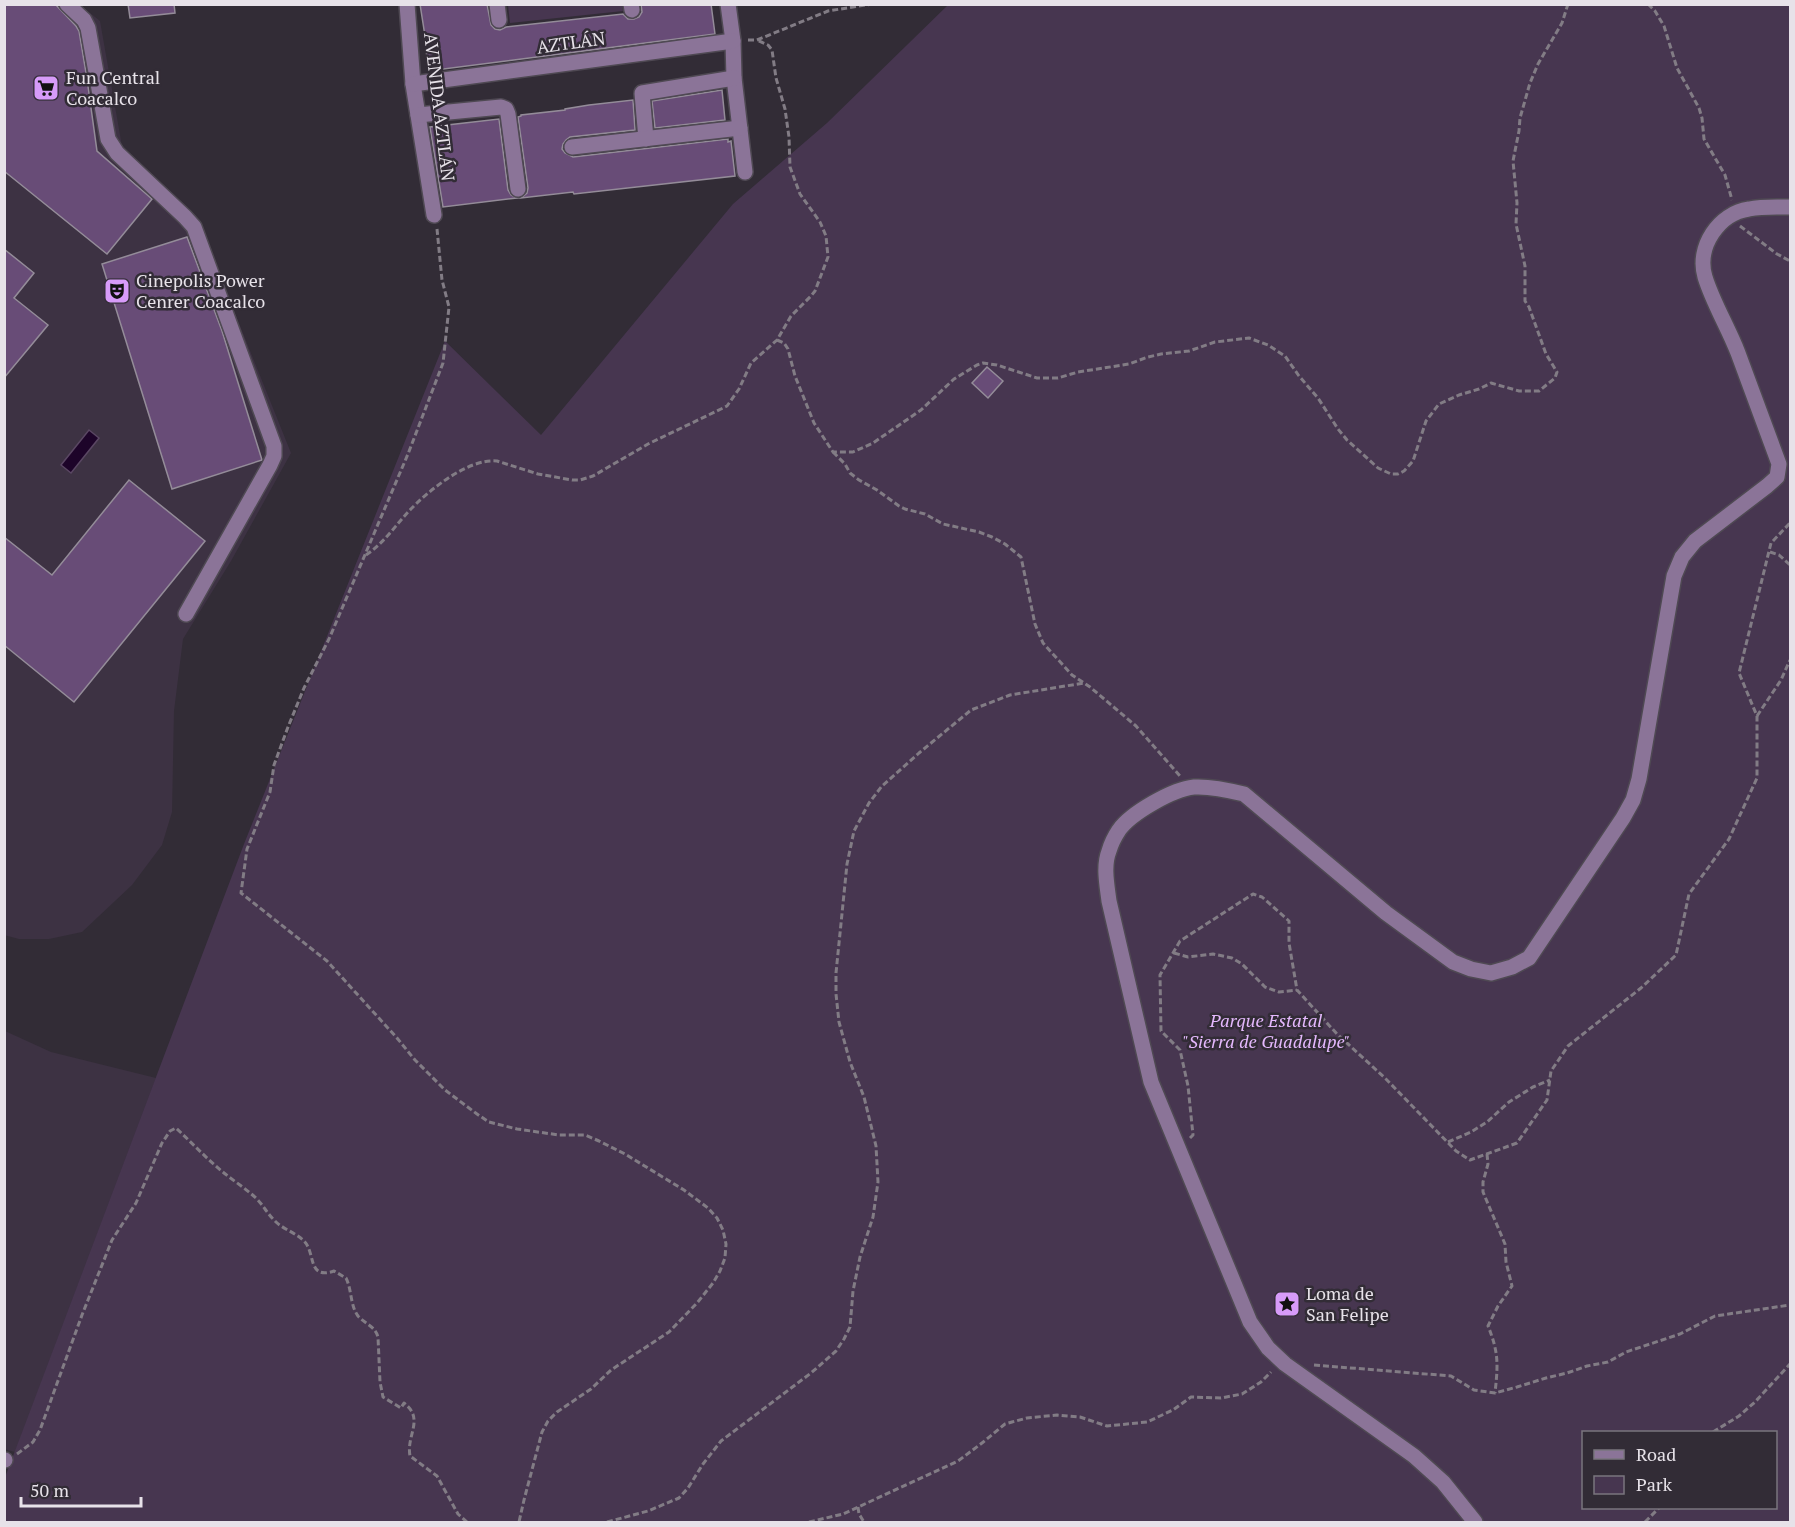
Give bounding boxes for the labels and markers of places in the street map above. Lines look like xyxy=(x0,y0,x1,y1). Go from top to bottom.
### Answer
place label: Fun Central Coacalco xyxy=(66,65,160,110)
supermarket icon: Fun Central Coacalco xyxy=(31,73,61,103)
place label: Cinepolis Power Cenrer Coacalco xyxy=(136,268,265,313)
theatre icon: Cinepolis Power Cenrer Coacalco xyxy=(102,276,132,306)
place label: Loma de San Felipe xyxy=(1306,1281,1389,1326)
place icon: Loma de San Felipe xyxy=(1272,1289,1302,1319)

